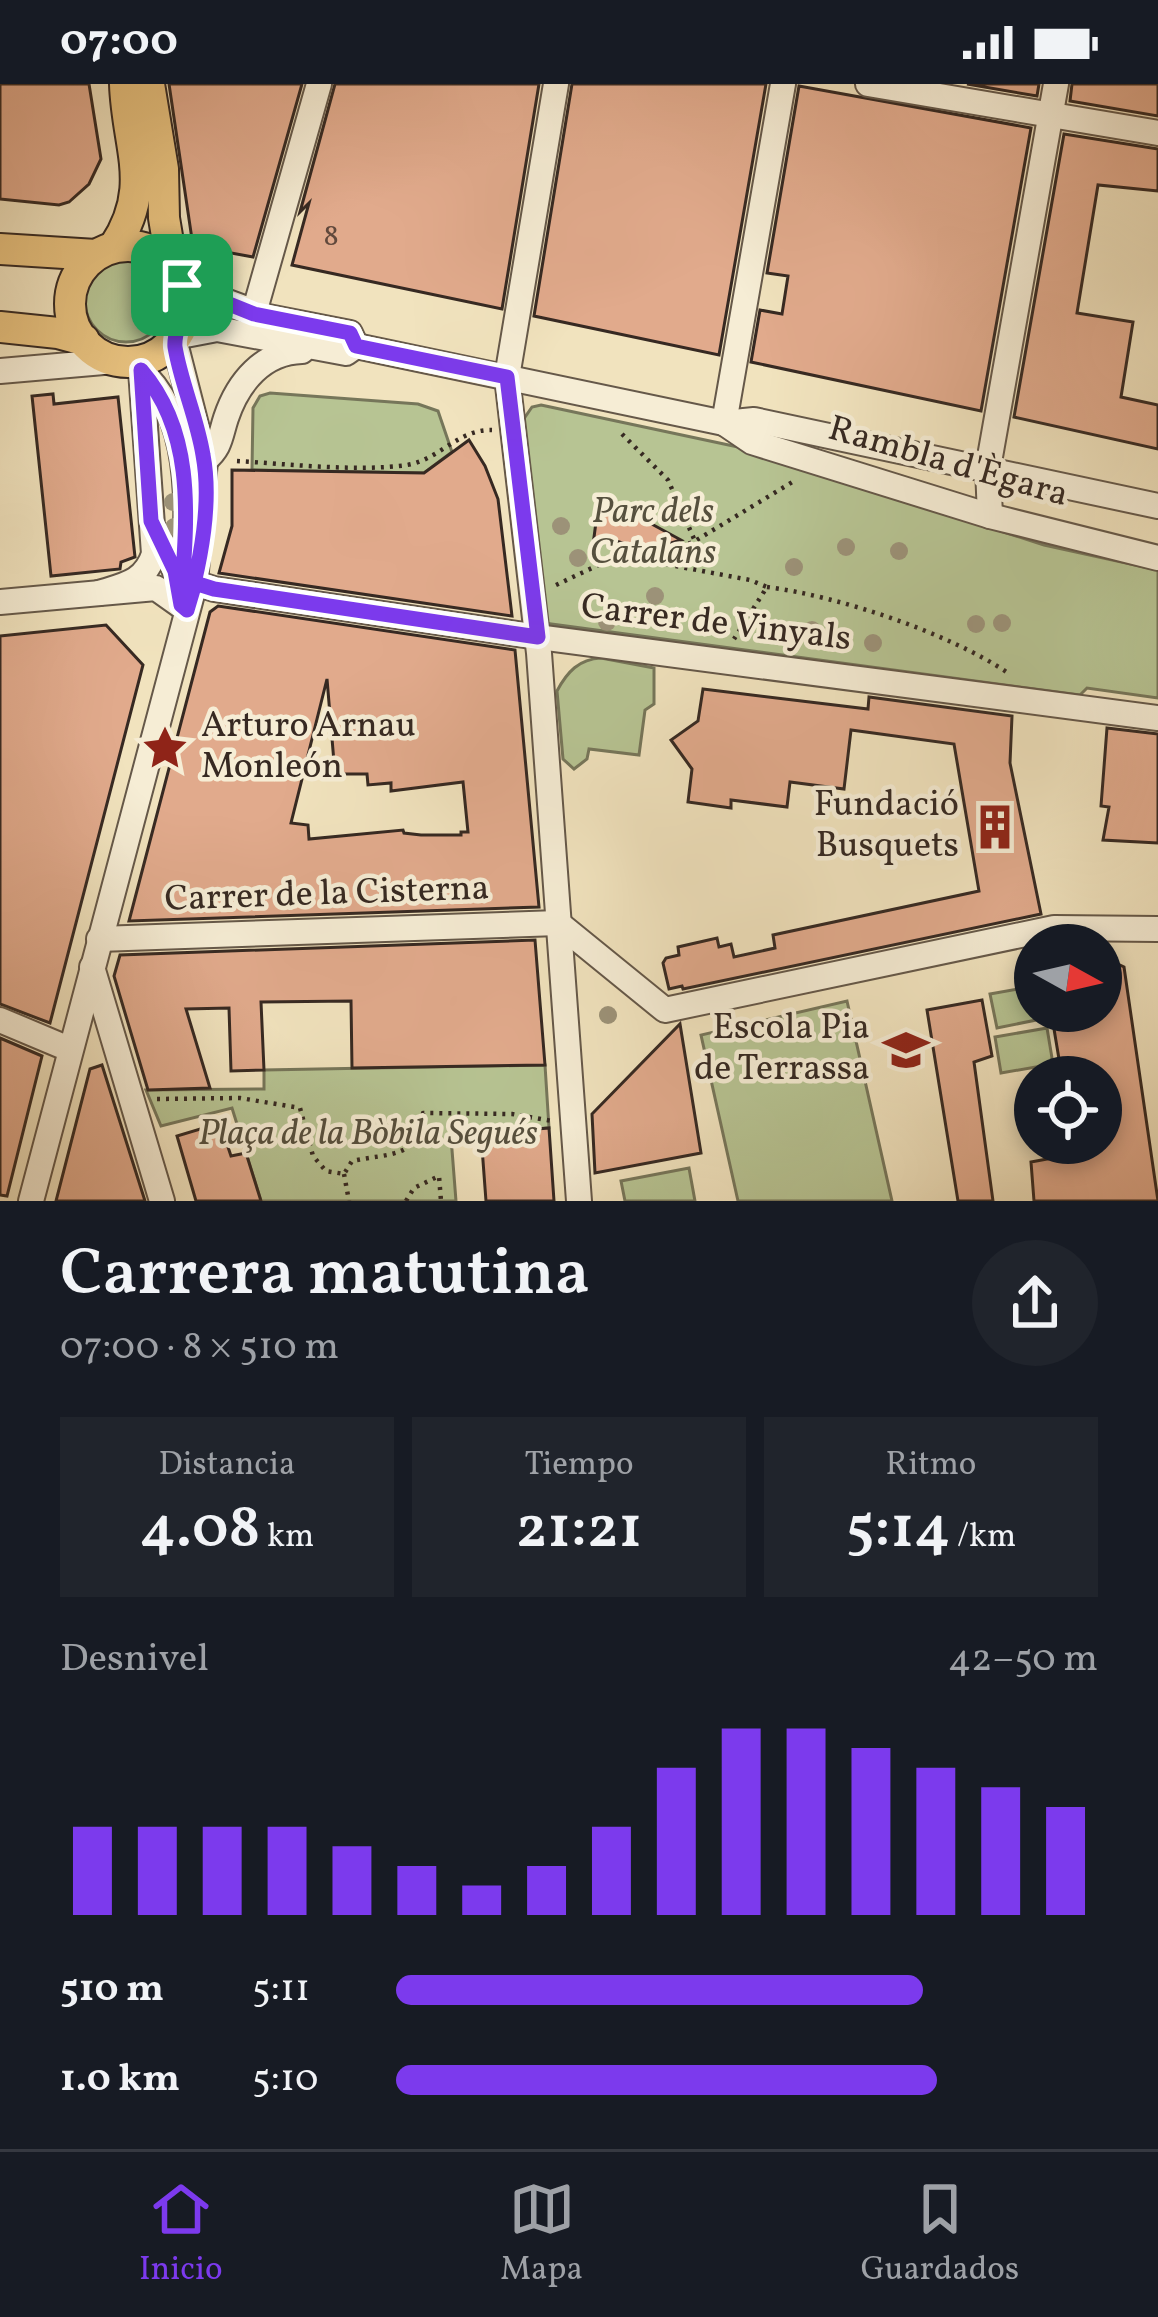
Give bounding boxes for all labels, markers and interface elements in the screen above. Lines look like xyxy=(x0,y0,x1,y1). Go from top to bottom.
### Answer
text: 07:00 xyxy=(60,11,178,74)
house number: 8 xyxy=(323,216,339,258)
pin xyxy=(131,234,233,336)
icon: arrive xyxy=(149,252,215,318)
street label: Rambla d'Ègara xyxy=(822,405,1074,521)
park label: Parc dels Catalans xyxy=(590,488,716,579)
street label: Carrer de Vinyals xyxy=(578,583,854,665)
place label: Arturo Arnau Monleón xyxy=(201,702,416,793)
place icon: Arturo Arnau Monleón xyxy=(140,723,190,773)
place label: Fundació Busquets xyxy=(814,781,959,872)
building icon: Fundació Busquets xyxy=(970,802,1020,852)
street label: Carrer de la Cisterna xyxy=(164,864,490,926)
north arrow xyxy=(1014,924,1122,1032)
map controls xyxy=(1014,924,1122,1164)
place label: Escola Pia de Terrassa xyxy=(694,1004,870,1095)
school or university icon: Escola Pia de Terrassa xyxy=(881,1025,931,1075)
button: locate xyxy=(1014,1056,1122,1164)
park label: Plaça de la Bòbila Segués xyxy=(198,1110,538,1160)
text: Carrera matutina xyxy=(60,1230,590,1322)
button: share xyxy=(972,1240,1098,1366)
text: 07:00 · 8 × 510 m xyxy=(60,1321,339,1375)
text: Distancia xyxy=(159,1443,295,1489)
text: Tiempo xyxy=(525,1443,633,1489)
text: Ritmo xyxy=(886,1443,976,1489)
text: 4.08 xyxy=(140,1489,260,1572)
text: 21:21 xyxy=(516,1489,642,1572)
text: 5:14 xyxy=(846,1489,950,1572)
text: km xyxy=(260,1515,314,1561)
text: /km xyxy=(950,1515,1016,1561)
text: Desnivel xyxy=(60,1633,209,1687)
text: 42–50 m xyxy=(948,1633,1098,1687)
text: 510 m xyxy=(60,1963,164,2017)
text: 5:11 xyxy=(252,1963,310,2017)
text: 1.0 km xyxy=(60,2053,180,2107)
text: 5:10 xyxy=(252,2053,319,2107)
tab: Inicio xyxy=(139,2176,222,2294)
tab: Mapa xyxy=(500,2176,583,2294)
tab: Guardados xyxy=(861,2176,1019,2294)

